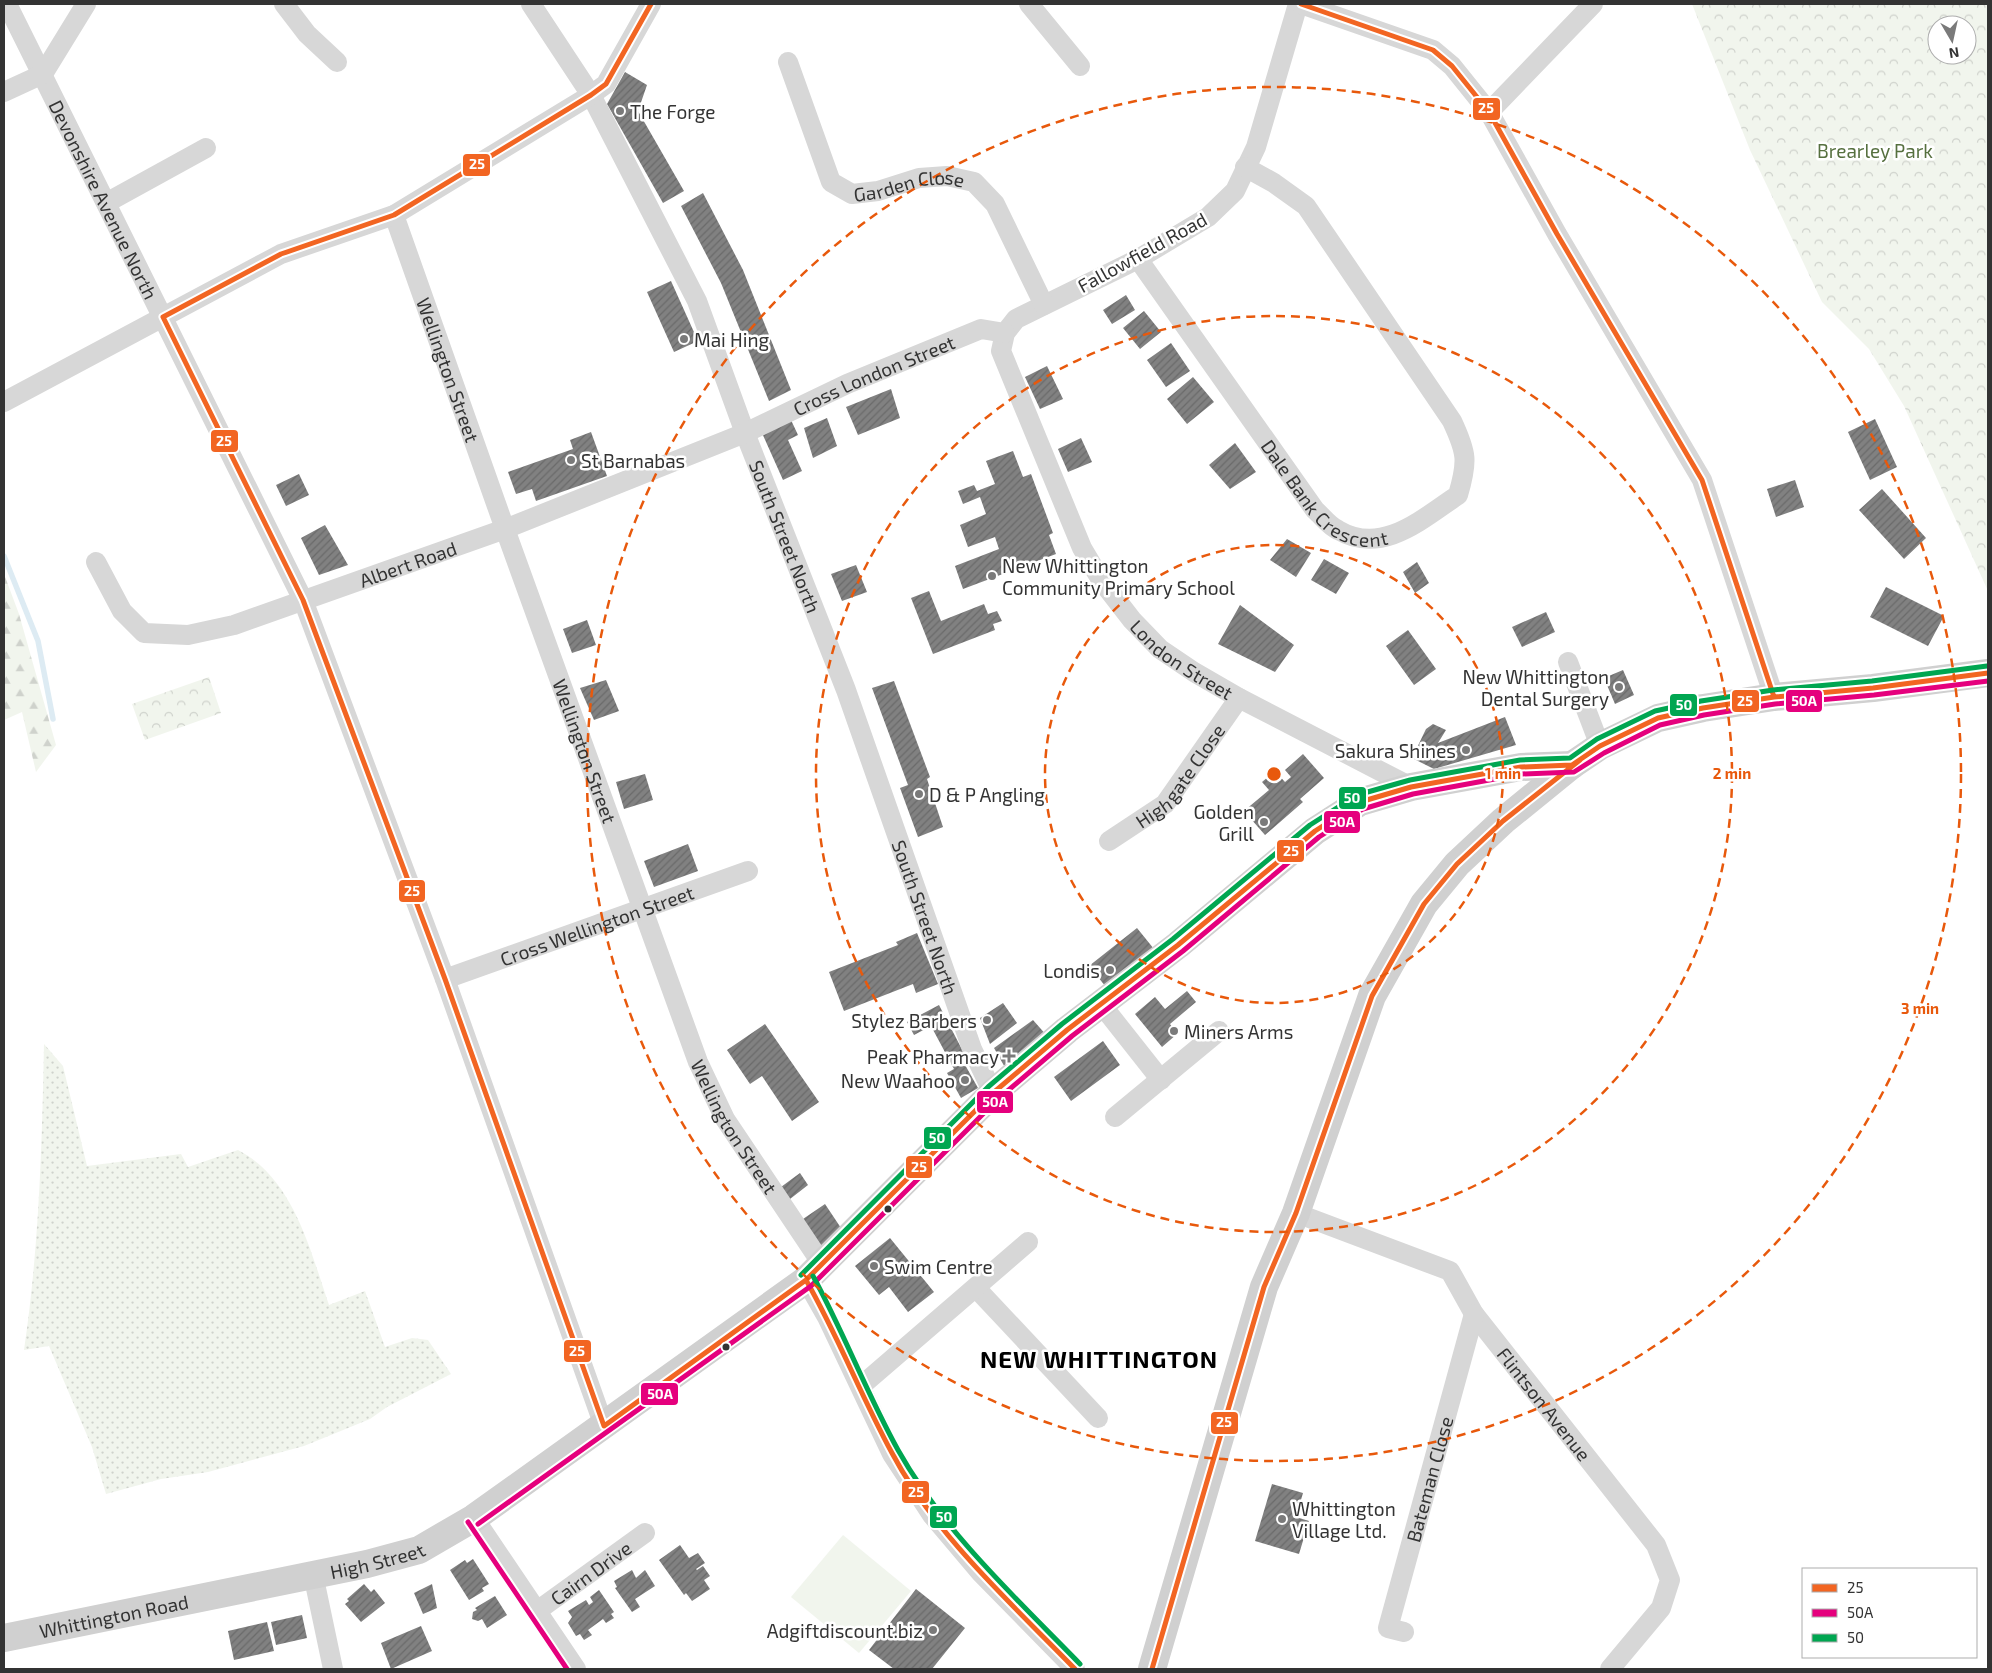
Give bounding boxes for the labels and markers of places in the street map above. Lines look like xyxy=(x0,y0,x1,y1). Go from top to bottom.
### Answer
place label: The Forge xyxy=(630,100,716,123)
marker: The Forge xyxy=(614,105,626,117)
place label: Mai Hing xyxy=(694,328,769,351)
marker: Mai Hing xyxy=(678,333,690,345)
place label: St Barnabas xyxy=(581,449,685,472)
marker: St Barnabas xyxy=(565,454,577,466)
place label: New Whittington Community Primary School xyxy=(1002,554,1235,599)
marker: New Whittington Community Primary School xyxy=(986,570,998,582)
place label: New Whittington Dental Surgery xyxy=(1462,665,1609,710)
marker: New Whittington Dental Surgery xyxy=(1613,681,1625,693)
place label: Sakura Shines xyxy=(1335,739,1456,762)
marker: Sakura Shines xyxy=(1460,744,1472,756)
centre of rings xyxy=(1265,765,1283,783)
place label: D & P Angling xyxy=(929,783,1045,806)
marker: D & P Angling xyxy=(913,788,925,800)
place label: Golden Grill xyxy=(1194,800,1254,845)
marker: Golden Grill xyxy=(1258,816,1270,828)
place label: Londis xyxy=(1043,959,1100,982)
marker: Londis xyxy=(1104,964,1116,976)
place label: Stylez Barbers xyxy=(851,1009,977,1032)
marker: Stylez Barbers xyxy=(981,1014,993,1026)
place label: Miners Arms xyxy=(1184,1020,1293,1043)
marker: Miners Arms xyxy=(1168,1025,1180,1037)
place label: Peak Pharmacy xyxy=(867,1045,999,1068)
marker: Peak Pharmacy xyxy=(1003,1050,1015,1062)
place label: New Waahoo xyxy=(841,1069,955,1092)
marker: New Waahoo xyxy=(959,1074,971,1086)
unlabelled marker xyxy=(883,1204,893,1214)
place label: Swim Centre xyxy=(884,1255,993,1278)
marker: Swim Centre xyxy=(868,1260,880,1272)
unlabelled marker xyxy=(721,1342,731,1352)
place label: Whittington Village Ltd. xyxy=(1292,1497,1396,1542)
marker: Whittington Village Ltd. xyxy=(1276,1513,1288,1525)
place label: Adgiftdiscount.biz xyxy=(767,1619,923,1642)
marker: Adgiftdiscount.biz xyxy=(927,1624,939,1636)

